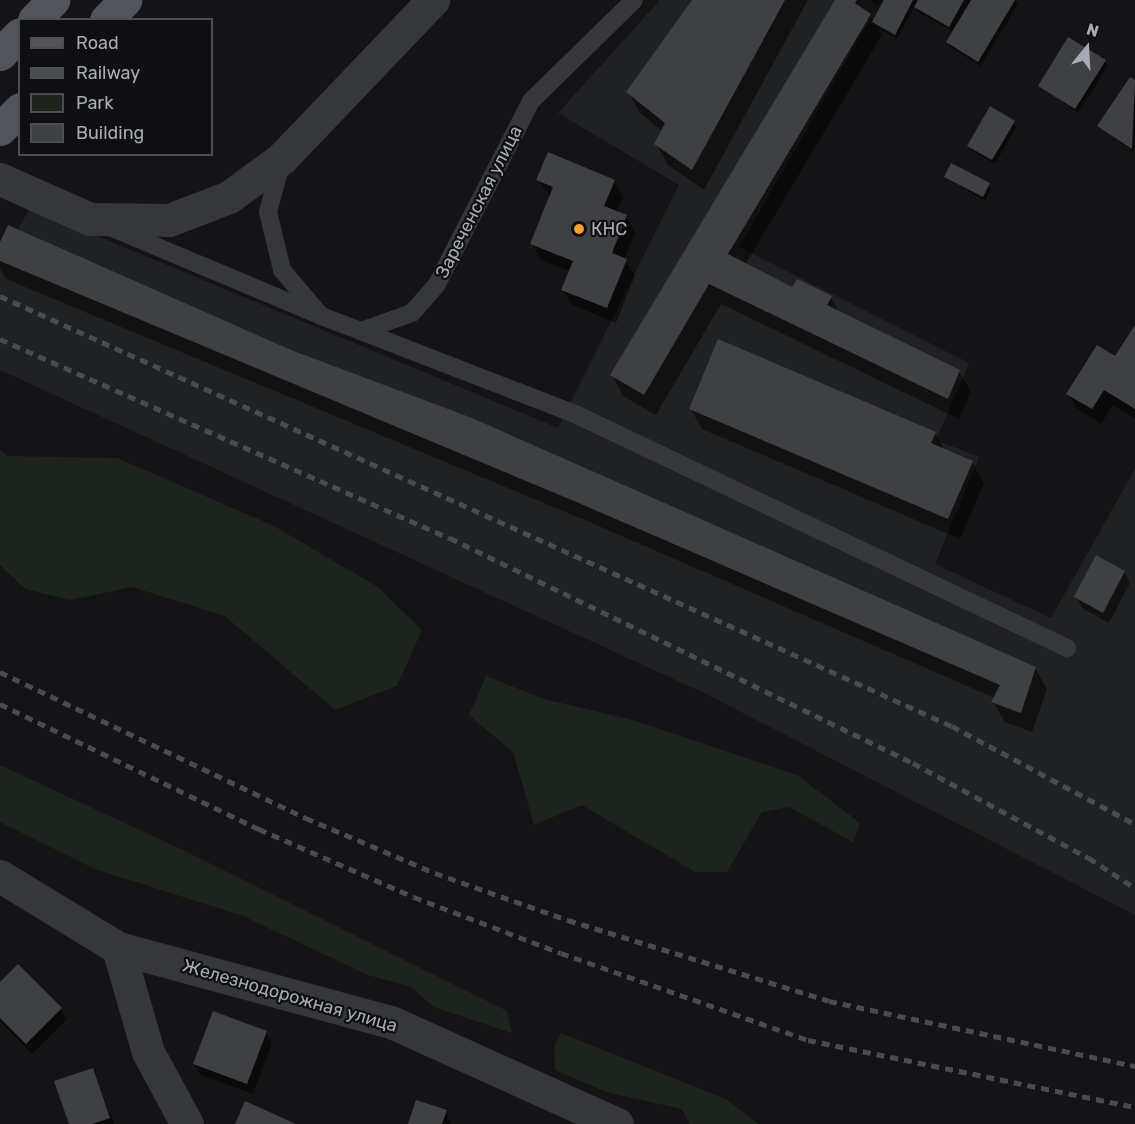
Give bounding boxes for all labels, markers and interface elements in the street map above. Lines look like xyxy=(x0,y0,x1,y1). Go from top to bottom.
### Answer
legend xyxy=(18,18,213,156)
north arrow xyxy=(1057,18,1117,78)
text: N xyxy=(1084,20,1101,41)
text: Road xyxy=(76,32,119,54)
text: Railway xyxy=(76,62,140,84)
text: Park xyxy=(76,92,113,114)
text: Building xyxy=(76,122,144,144)
street label: Зареченская улица xyxy=(431,122,527,282)
place label: КНС xyxy=(591,218,627,240)
marker: КНС xyxy=(572,222,586,236)
street label: Железнодорожная улица xyxy=(180,955,400,1037)

